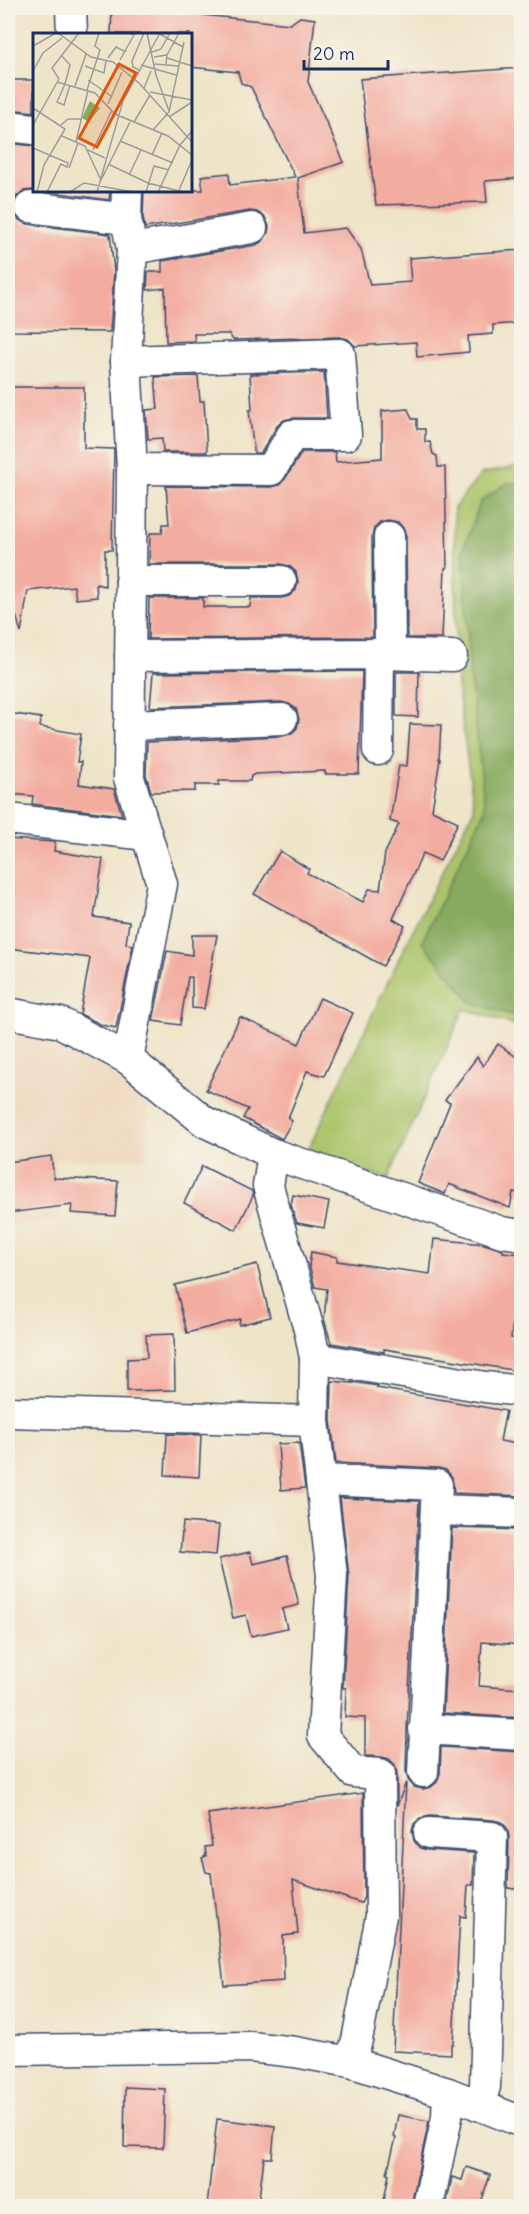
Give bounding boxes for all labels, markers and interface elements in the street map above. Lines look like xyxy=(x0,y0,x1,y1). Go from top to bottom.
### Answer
inset map xyxy=(33,33,192,192)
scale bar xyxy=(304,33,388,71)
text: 20 m xyxy=(313,42,355,65)

